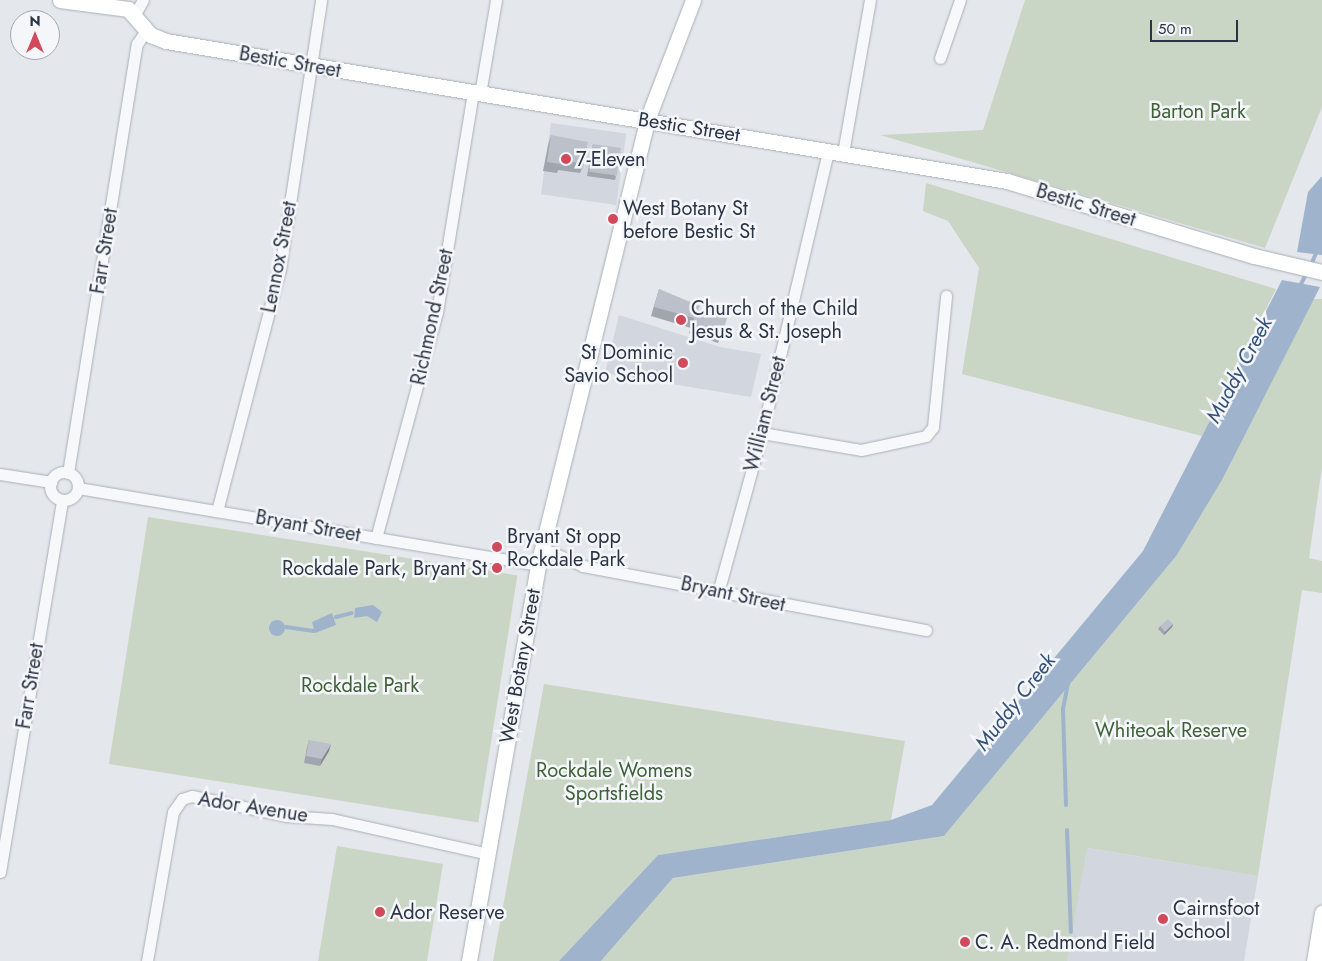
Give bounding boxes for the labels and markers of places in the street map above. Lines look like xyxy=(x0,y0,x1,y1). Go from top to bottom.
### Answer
place label: 7-Eleven xyxy=(576,147,646,171)
marker: 7-Eleven xyxy=(560,153,572,165)
place label: West Botany St before Bestic St xyxy=(623,196,755,243)
marker: West Botany St before Bestic St xyxy=(607,213,619,225)
place label: Church of the Child Jesus & St. Joseph xyxy=(691,296,858,343)
marker: Church of the Child Jesus & St. Joseph xyxy=(675,314,687,326)
place label: St Dominic Savio School xyxy=(564,340,673,387)
marker: St Dominic Savio School xyxy=(677,357,689,369)
place label: Bryant St opp Rockdale Park xyxy=(507,524,625,571)
marker: Bryant St opp Rockdale Park xyxy=(491,541,503,553)
place label: Rockdale Park, Bryant St xyxy=(282,556,487,580)
marker: Rockdale Park, Bryant St xyxy=(491,562,503,574)
place label: Cairnsfoot School xyxy=(1173,896,1259,943)
place label: Ador Reserve xyxy=(390,900,504,924)
marker: Ador Reserve xyxy=(374,906,386,918)
marker: Cairnsfoot School xyxy=(1157,913,1169,925)
place label: C. A. Redmond Field xyxy=(975,930,1155,954)
marker: C. A. Redmond Field xyxy=(959,936,971,948)

